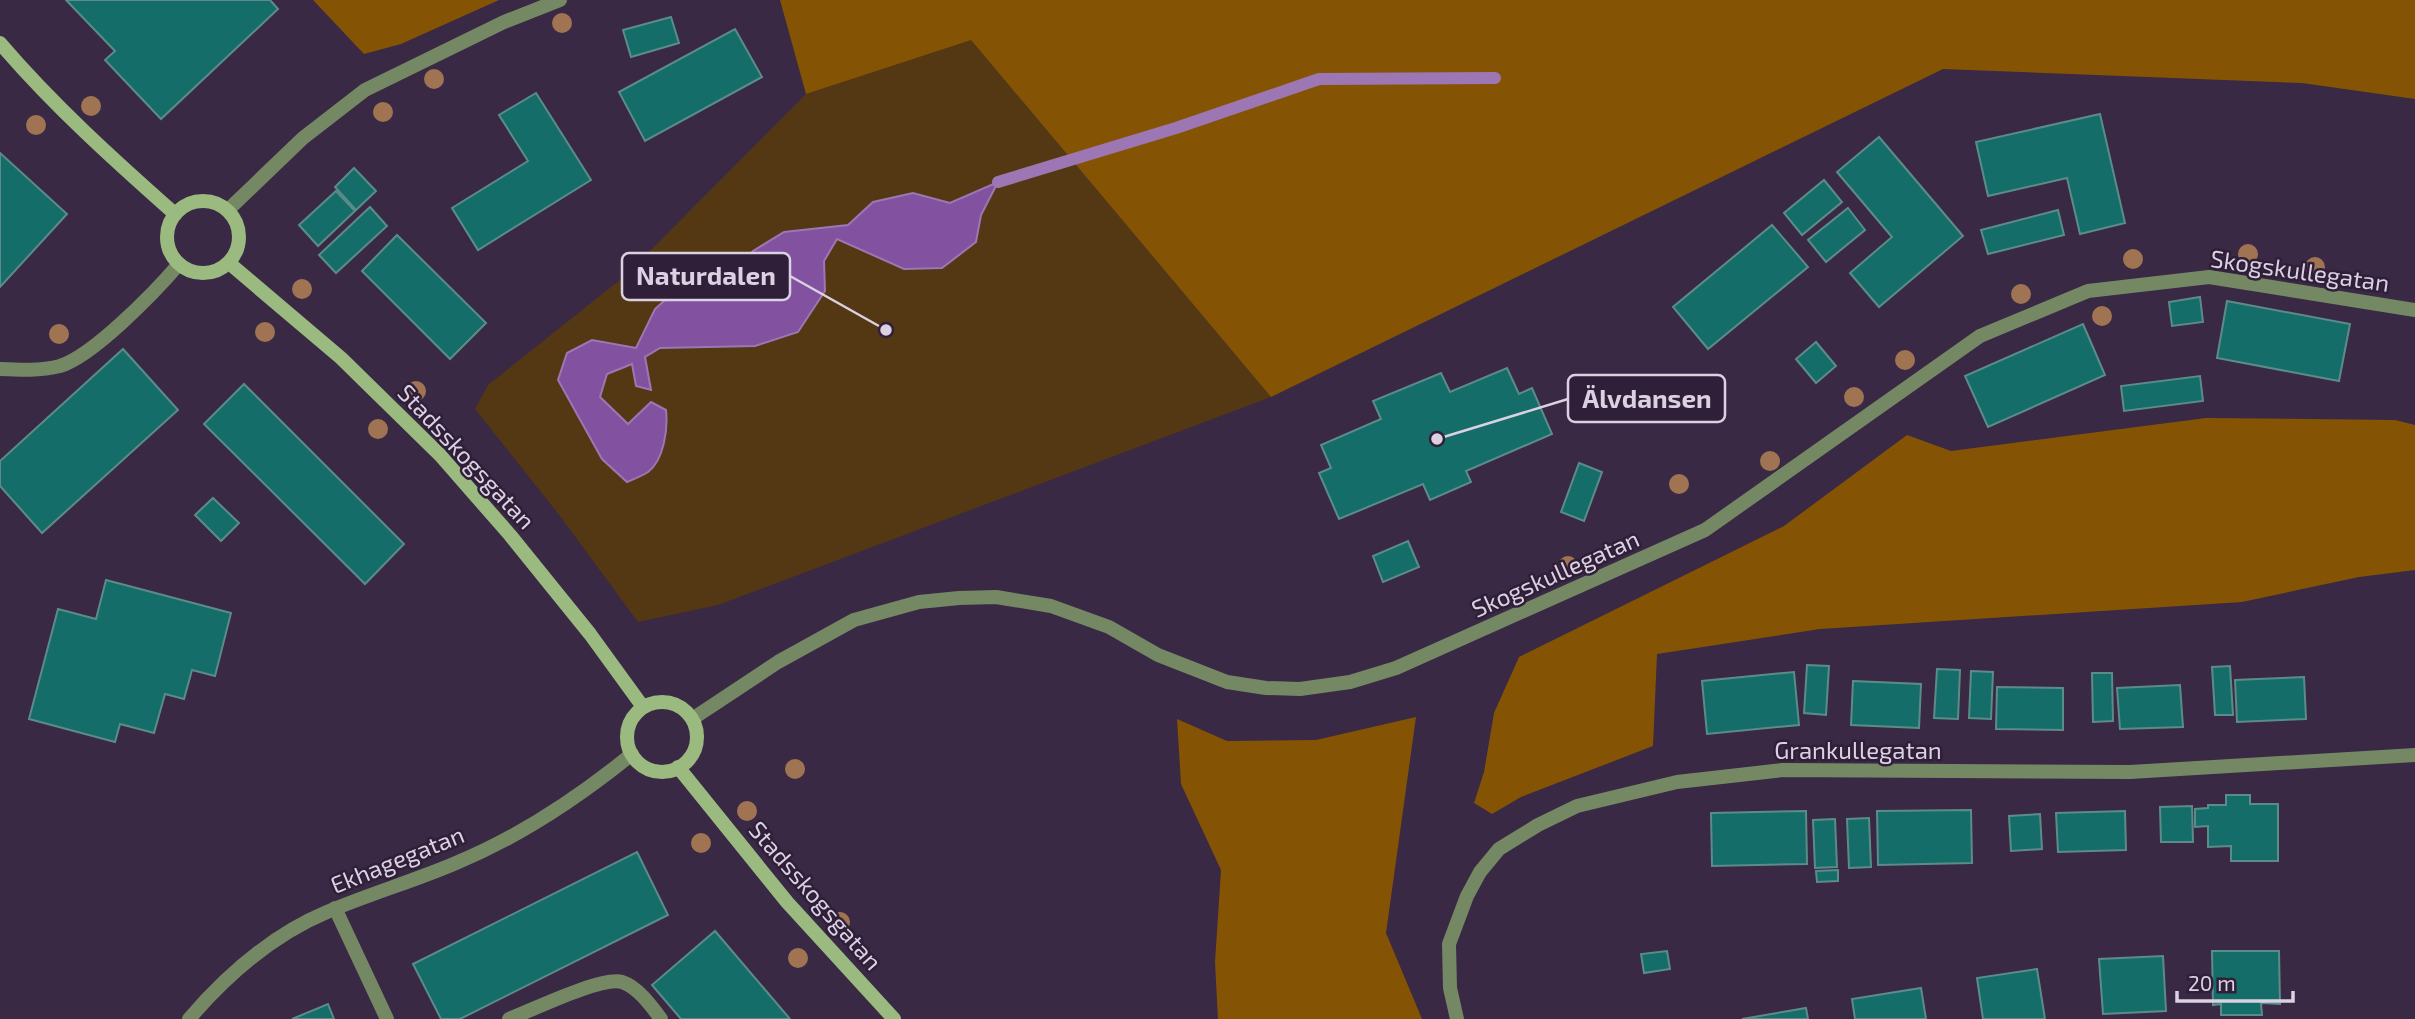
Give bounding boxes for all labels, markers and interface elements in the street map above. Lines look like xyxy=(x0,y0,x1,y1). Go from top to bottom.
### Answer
street label: Skogskullegatan xyxy=(2209,243,2391,297)
callout: Naturdalen xyxy=(622,253,790,300)
text: Naturdalen xyxy=(636,259,776,290)
callout: Älvdansen xyxy=(1568,375,1725,422)
street label: Stadsskogsgatan xyxy=(392,378,542,534)
text: Älvdansen xyxy=(1582,382,1712,413)
street label: Skogskullegatan xyxy=(1467,523,1643,623)
street label: Grankullegatan xyxy=(1774,735,1942,764)
street label: Stadsskogsgatan xyxy=(744,815,888,975)
street label: Ekhagegatan xyxy=(326,819,468,899)
scale bar xyxy=(2177,960,2292,1004)
text: 20 m xyxy=(2188,970,2236,995)

